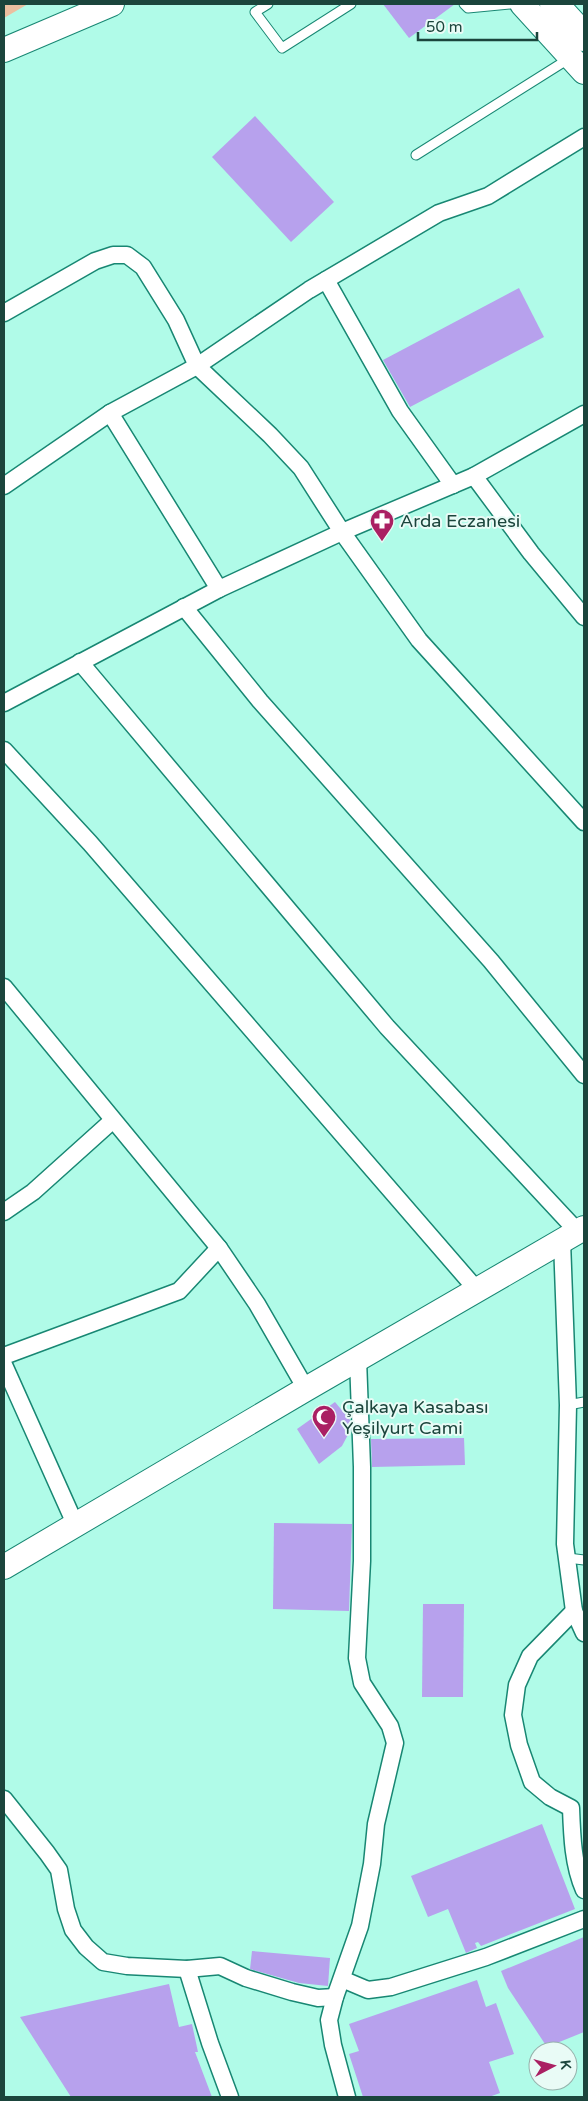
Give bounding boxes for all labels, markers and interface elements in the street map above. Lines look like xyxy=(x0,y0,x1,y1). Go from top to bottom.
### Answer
scale bar xyxy=(418,10,537,42)
text: 50 m xyxy=(426,18,463,36)
pharmacy icon: Arda Eczanesi xyxy=(369,508,395,542)
place label: Arda Eczanesi xyxy=(400,510,520,532)
place label: Çalkaya Kasabası Yeşilyurt Cami xyxy=(342,1396,489,1439)
mosque icon: Çalkaya Kasabası Yeşilyurt Cami xyxy=(311,1404,337,1438)
north arrow xyxy=(528,2041,578,2091)
text: K xyxy=(556,2059,574,2071)

